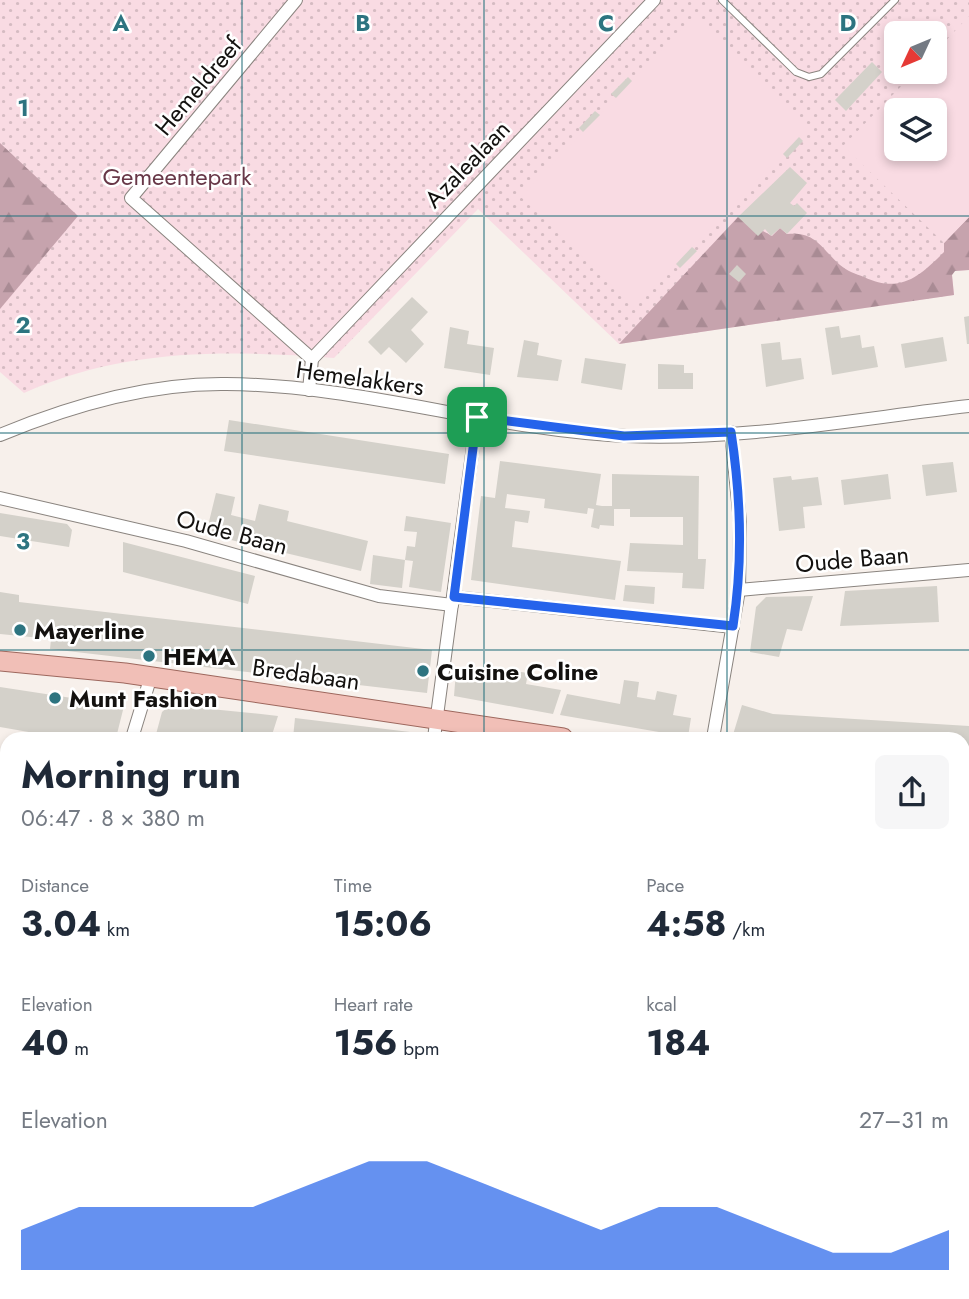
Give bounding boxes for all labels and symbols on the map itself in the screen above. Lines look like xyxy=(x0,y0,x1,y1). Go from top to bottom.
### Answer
text: A xyxy=(112,6,130,40)
text: B xyxy=(355,6,371,40)
text: C xyxy=(598,6,614,40)
text: D xyxy=(840,6,857,40)
north arrow xyxy=(884,21,947,84)
street label: Hemeldreef xyxy=(146,28,250,143)
text: 1 xyxy=(17,91,29,125)
street label: Azalealaan xyxy=(416,112,518,216)
park label: Gemeentepark xyxy=(102,159,252,194)
text: 2 xyxy=(15,308,31,342)
street label: Hemelakkers xyxy=(294,352,426,404)
pin xyxy=(447,387,507,447)
street label: Oude Baan xyxy=(172,500,292,564)
text: 3 xyxy=(16,524,30,558)
street label: Oude Baan xyxy=(794,537,910,581)
place label: Mayerline xyxy=(34,613,145,648)
marker: Mayerline xyxy=(12,622,28,638)
place label: HEMA xyxy=(163,639,236,674)
marker: HEMA xyxy=(141,648,157,664)
street label: Bredabaan xyxy=(250,649,362,699)
place label: Cuisine Coline xyxy=(437,654,598,689)
marker: Cuisine Coline xyxy=(415,663,431,679)
place label: Munt Fashion xyxy=(69,681,218,716)
marker: Munt Fashion xyxy=(47,690,63,706)

